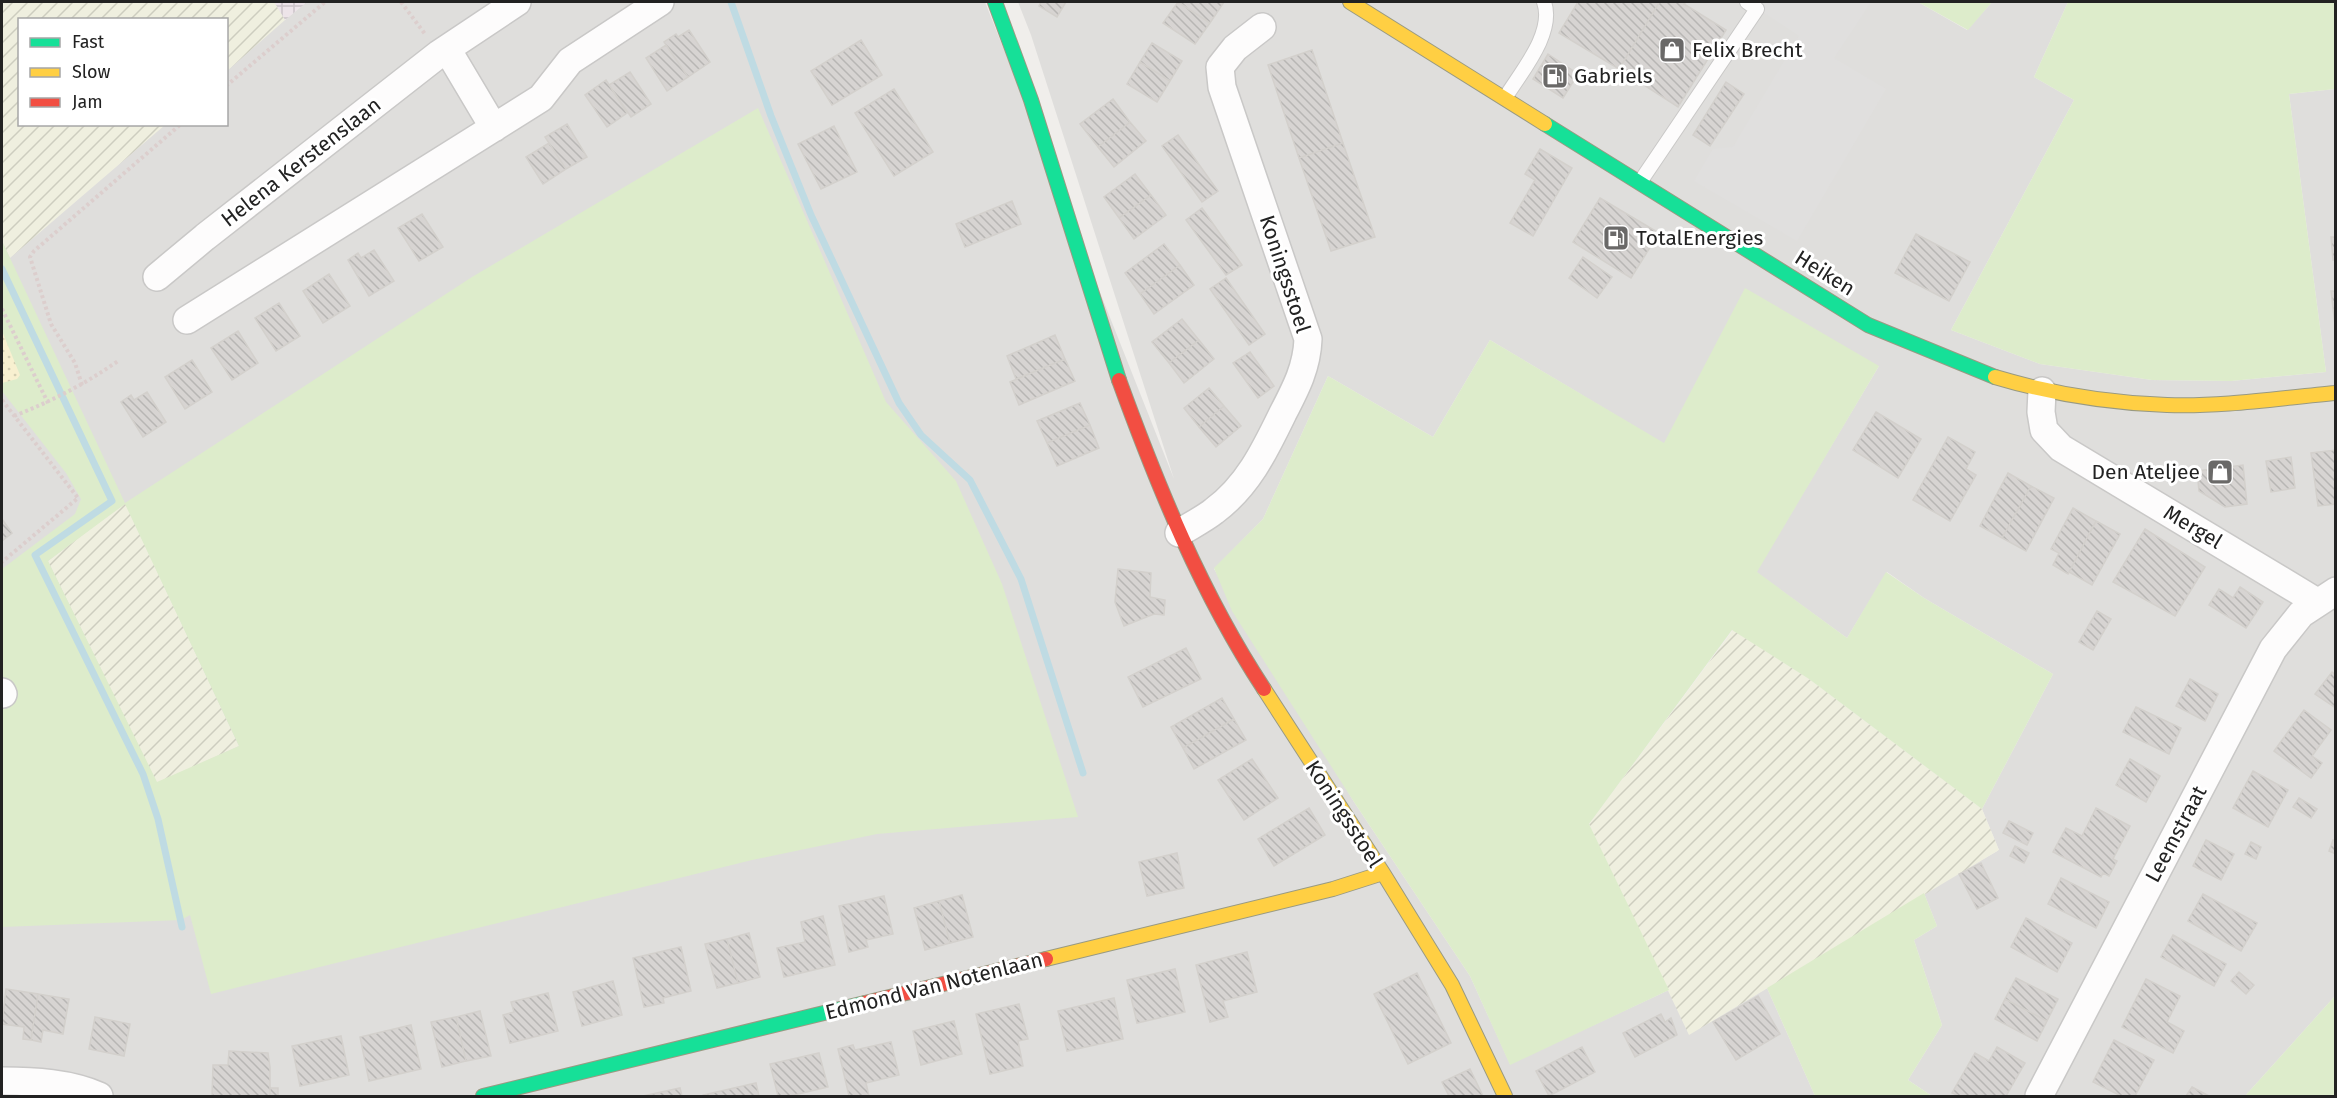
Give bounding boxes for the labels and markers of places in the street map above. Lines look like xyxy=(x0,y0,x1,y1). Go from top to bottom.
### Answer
shop icon: Felix Brecht xyxy=(1657,35,1687,65)
place label: Felix Brecht xyxy=(1692,37,1803,63)
fuel station icon: Gabriels xyxy=(1540,61,1570,91)
place label: Gabriels xyxy=(1574,63,1653,89)
fuel station icon: TotalEnergies xyxy=(1601,223,1631,253)
place label: TotalEnergies xyxy=(1636,225,1764,251)
shop icon: Den Ateljee xyxy=(2205,457,2235,487)
place label: Den Ateljee xyxy=(2091,459,2200,485)

